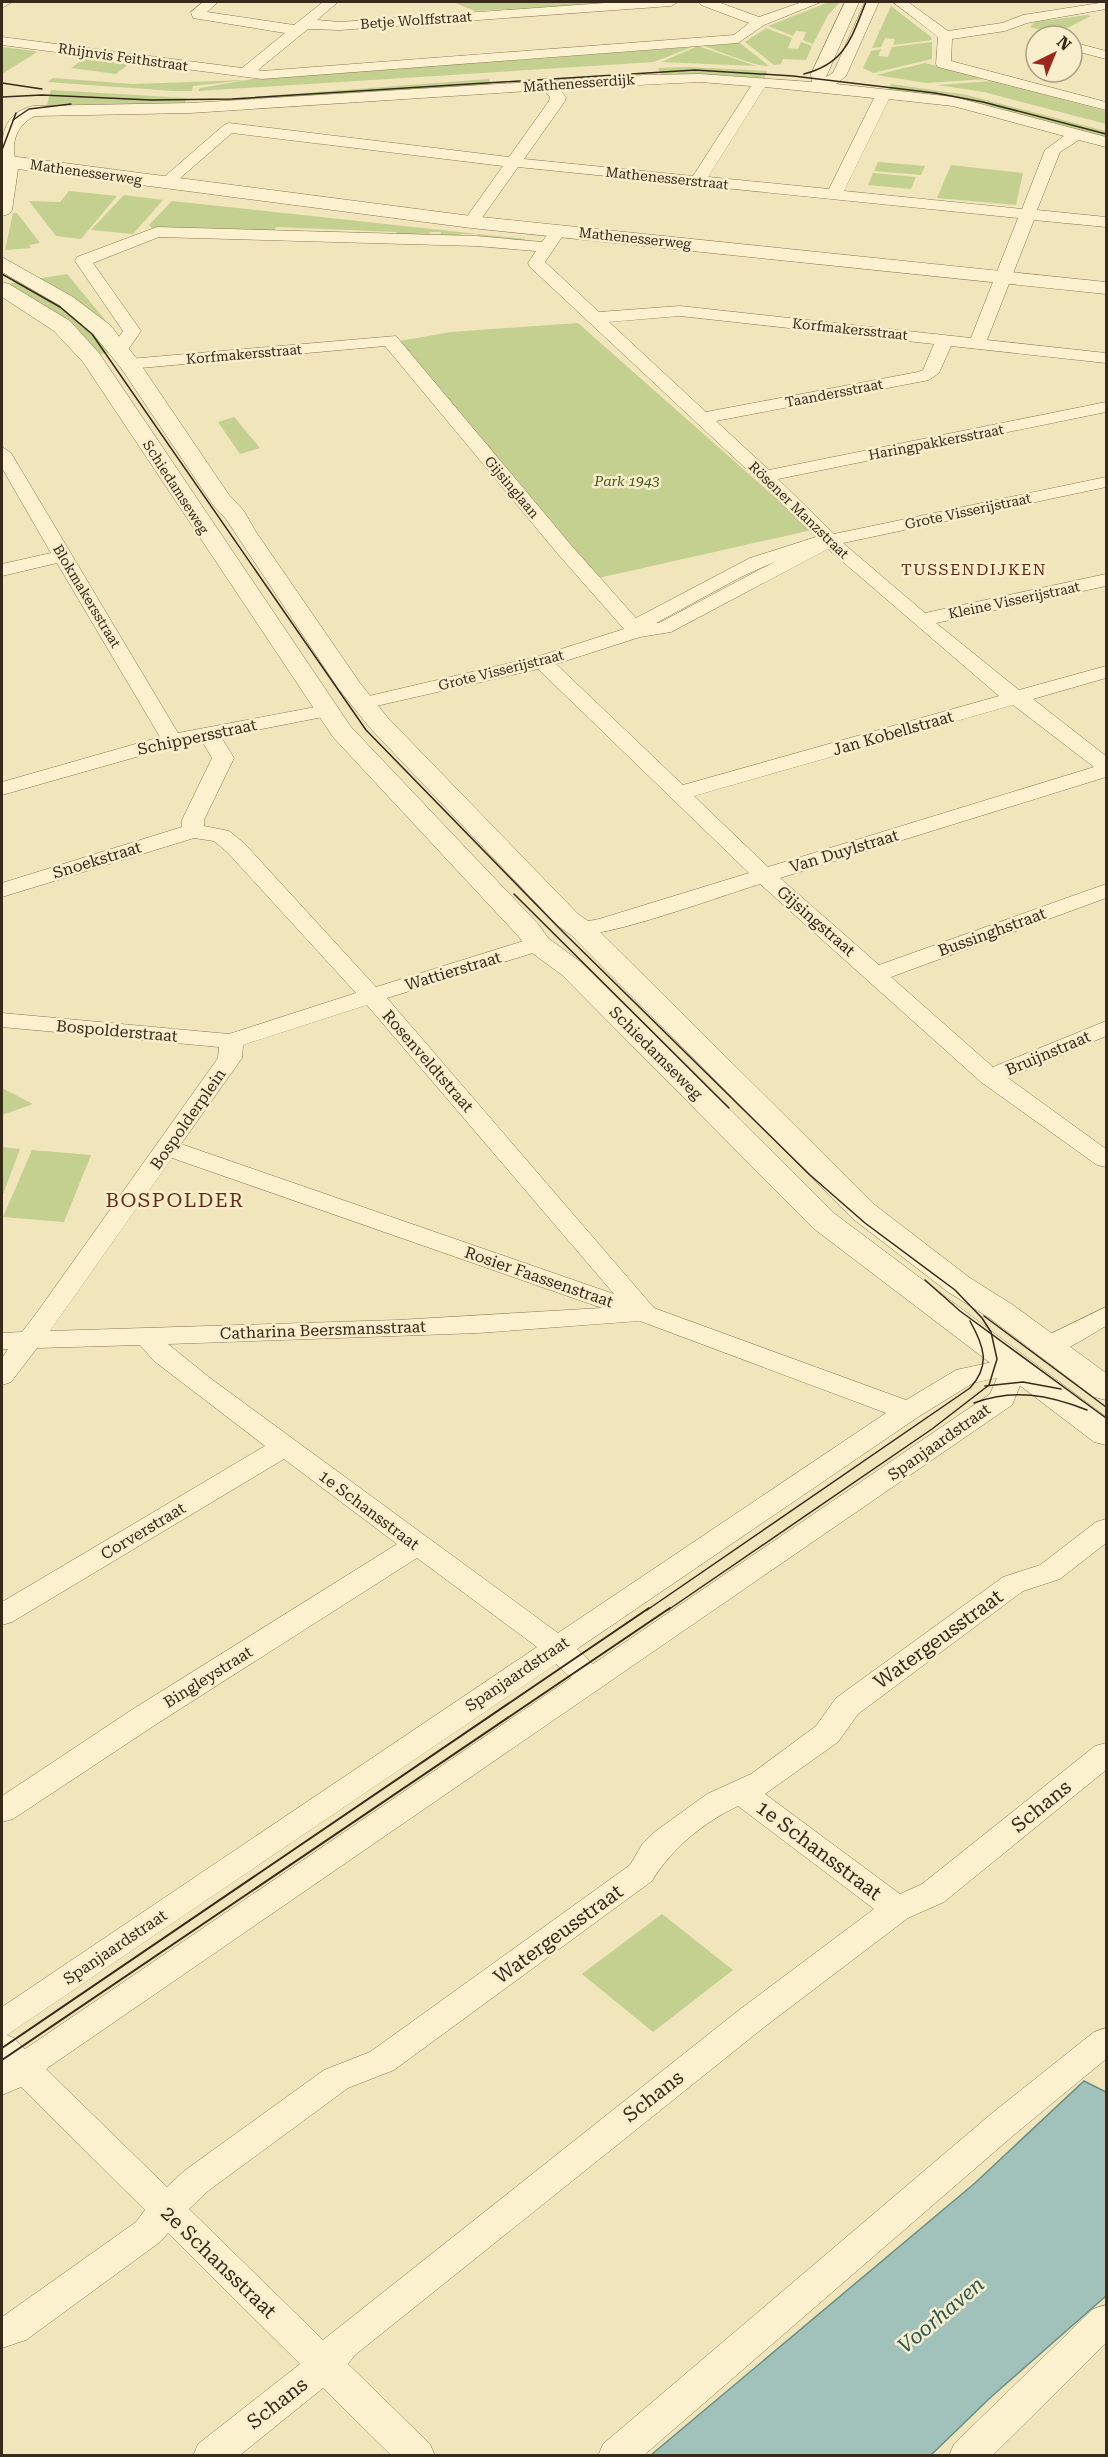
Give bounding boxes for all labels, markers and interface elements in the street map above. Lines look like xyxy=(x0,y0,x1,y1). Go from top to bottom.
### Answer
street label: Betje Wolffstraat xyxy=(360,8,472,32)
north arrow xyxy=(1024,24,1084,84)
text: N xyxy=(1053,32,1075,55)
street label: Rhijnvis Feithstraat xyxy=(57,40,189,74)
street label: Mathenesserdijk xyxy=(522,71,636,95)
street label: Mathenesserweg xyxy=(29,156,143,188)
street label: Mathenesserstraat xyxy=(605,164,729,192)
street label: Mathenesserweg xyxy=(578,224,692,252)
street label: Korfmakersstraat xyxy=(791,315,909,343)
street label: Korfmakersstraat xyxy=(185,341,303,367)
street label: Taandersstraat xyxy=(784,376,884,410)
street label: Haringpakkersstraat xyxy=(867,421,1005,463)
street label: Schiedamseweg xyxy=(140,437,212,537)
street label: Gijsinglaan xyxy=(481,453,543,521)
street label: Rösener Manzstraat xyxy=(746,458,852,562)
park label: Park 1943 xyxy=(593,473,660,489)
street label: Grote Visserijstraat xyxy=(903,490,1033,532)
street label: Blokmakersstraat xyxy=(50,541,124,651)
district label: TUSSENDIJKEN xyxy=(901,560,1047,579)
street label: Kleine Visserijstraat xyxy=(947,578,1081,622)
street label: Grote Visserijstraat xyxy=(437,647,565,693)
street label: Jan Kobellstraat xyxy=(830,707,956,759)
street label: Schippersstraat xyxy=(136,715,258,759)
street label: Van Duylstraat xyxy=(787,825,901,877)
street label: Snoekstraat xyxy=(50,838,144,882)
street label: Gijsingstraat xyxy=(773,882,859,960)
street label: Bussinghstraat xyxy=(935,904,1049,960)
street label: Wattierstraat xyxy=(403,947,503,995)
street label: Schiedamseweg xyxy=(606,1003,707,1104)
street label: Rosenveldtstraat xyxy=(379,1006,477,1116)
street label: Bospolderstraat xyxy=(55,1016,179,1046)
street label: Bruijnstraat xyxy=(1003,1027,1093,1079)
street label: Bospolderplein xyxy=(146,1065,230,1173)
district label: BOSPOLDER xyxy=(106,1188,244,1212)
street label: Rosier Faassenstraat xyxy=(462,1243,616,1311)
street label: Catharina Beersmansstraat xyxy=(220,1317,426,1343)
street label: Spanjaardstraat xyxy=(884,1400,994,1484)
street label: 1e Schansstraat xyxy=(315,1466,423,1554)
street label: Corverstraat xyxy=(97,1498,189,1564)
street label: Watergeusstraat xyxy=(869,1584,1008,1694)
street label: Spanjaardstraat xyxy=(462,1632,572,1716)
street label: Bingleystraat xyxy=(160,1642,256,1712)
street label: Schans xyxy=(1006,1775,1076,1837)
street label: 1e Schansstraat xyxy=(751,1795,887,1905)
street label: Watergeusstraat xyxy=(489,1879,628,1989)
street label: Spanjaardstraat xyxy=(60,1905,170,1989)
street label: Schans xyxy=(618,2065,688,2127)
street label: 2e Schansstraat xyxy=(156,2201,282,2323)
water label: Voorhaven xyxy=(893,2272,989,2358)
street label: Schans xyxy=(242,2372,312,2434)

